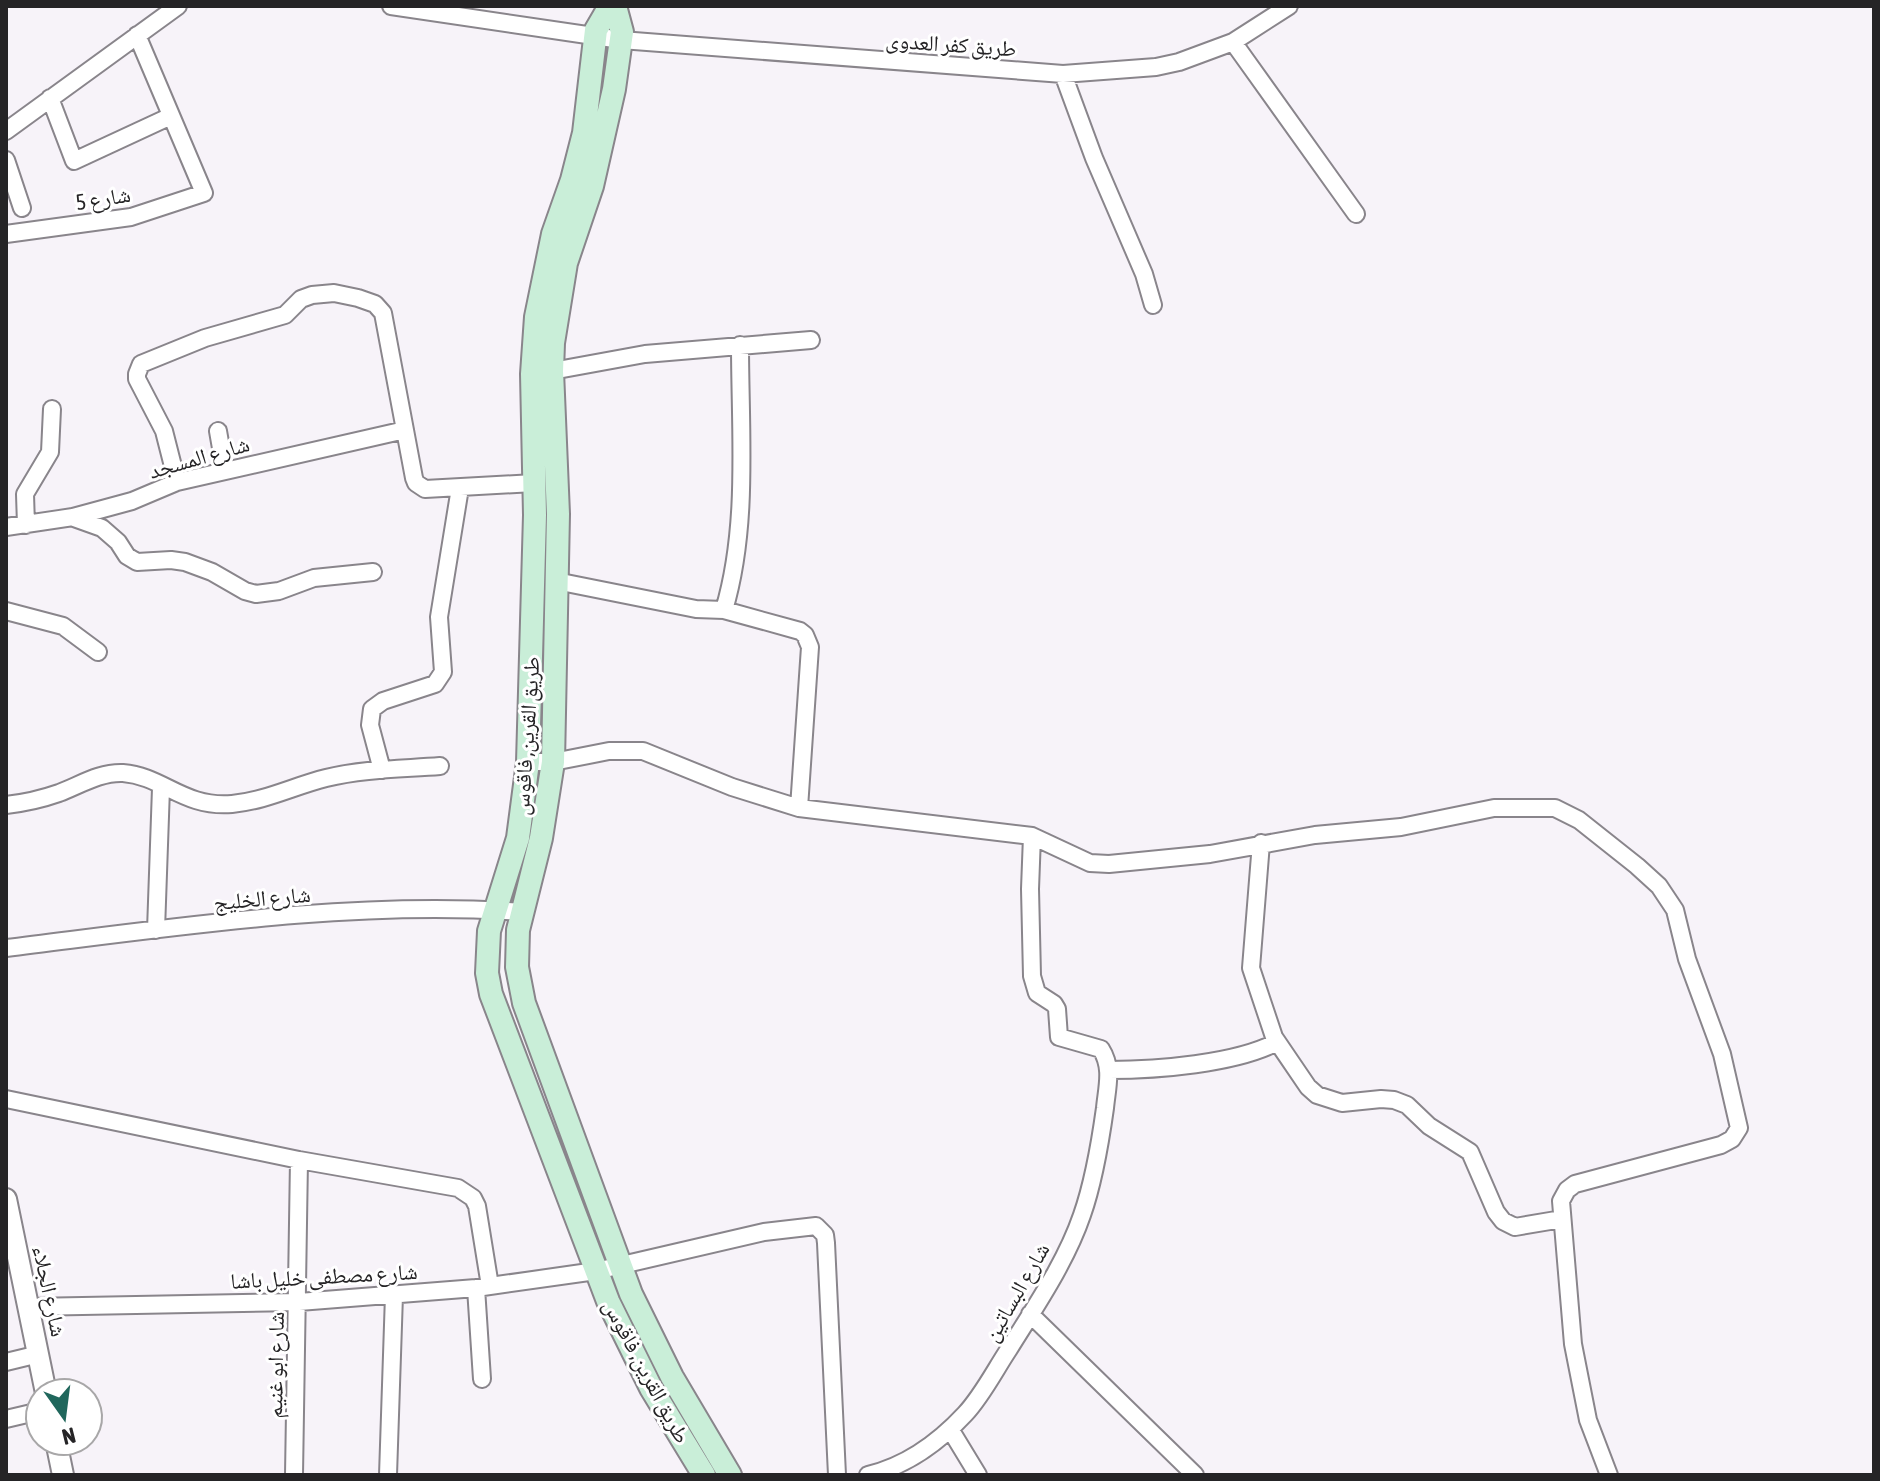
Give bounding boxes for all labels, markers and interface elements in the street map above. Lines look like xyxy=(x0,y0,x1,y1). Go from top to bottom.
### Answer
street label: طريق كفر العدوى xyxy=(885,26,1017,63)
street label: شارع 5 xyxy=(74,181,132,216)
street label: شارع المسجد xyxy=(146,430,253,485)
street label: طريق القرين, فاقوس xyxy=(507,656,546,816)
street label: شارع الخليج xyxy=(212,881,312,916)
street label: شارع البساتين xyxy=(977,1238,1056,1346)
street label: شارع الجلاء xyxy=(27,1243,72,1339)
street label: شارع مصطفى خليل باشا xyxy=(230,1258,418,1295)
street label: طريق القرين, فاقوس xyxy=(597,1295,696,1448)
street label: شارع ابو غنيم xyxy=(261,1312,291,1419)
north arrow xyxy=(24,1377,104,1457)
text: N xyxy=(59,1422,78,1451)

